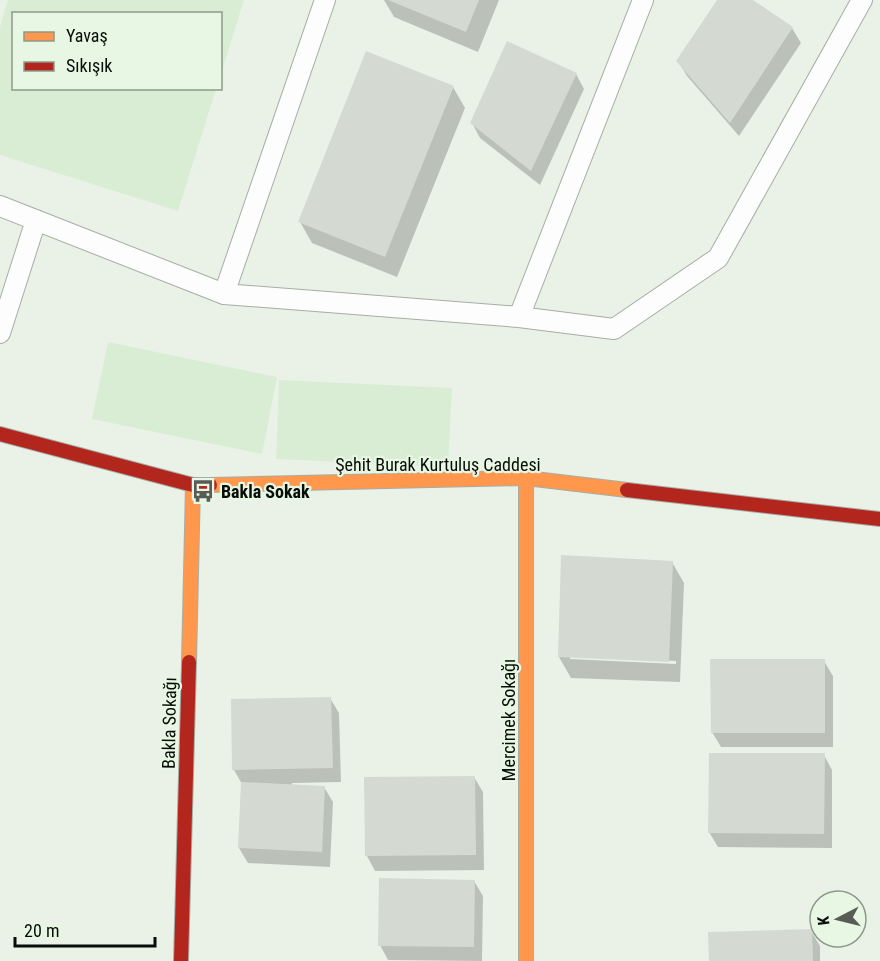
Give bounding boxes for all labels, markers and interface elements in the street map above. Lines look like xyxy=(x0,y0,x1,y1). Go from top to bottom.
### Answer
legend xyxy=(12,12,222,90)
text: Yavaş xyxy=(66,25,108,46)
text: Sıkışık xyxy=(66,55,112,76)
street label: Şehit Burak Kurtuluş Caddesi xyxy=(335,454,541,475)
bus stop icon: Bakla Sokak xyxy=(190,478,216,504)
place label: Bakla Sokak xyxy=(221,481,310,502)
street label: Mercimek Sokağı xyxy=(498,659,519,781)
street label: Bakla Sokağı xyxy=(158,677,180,769)
north arrow xyxy=(808,889,868,949)
scale bar xyxy=(15,910,154,948)
text: K xyxy=(814,915,834,926)
text: 20 m xyxy=(24,920,59,941)

